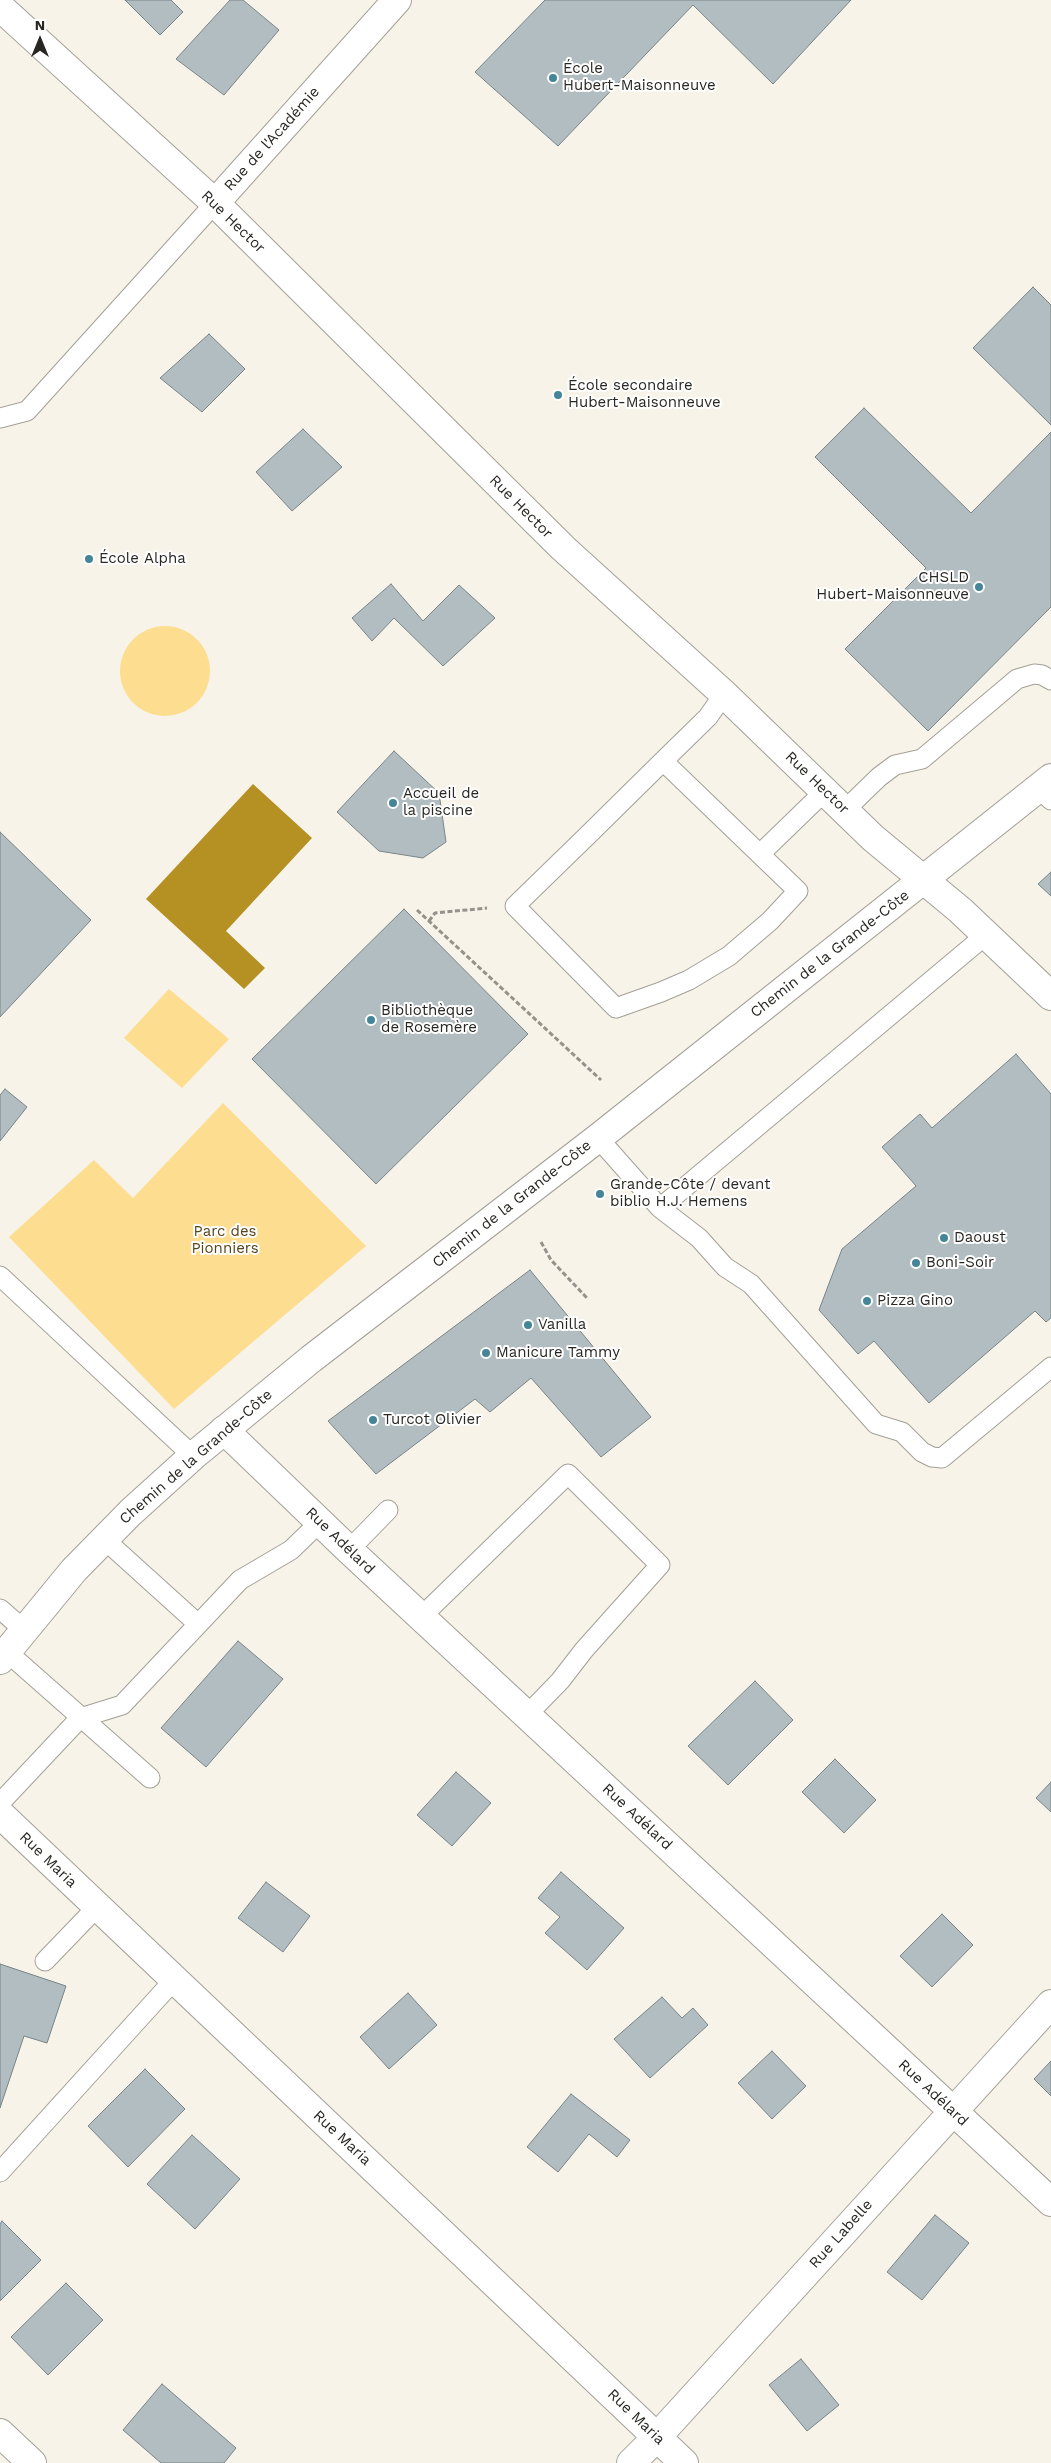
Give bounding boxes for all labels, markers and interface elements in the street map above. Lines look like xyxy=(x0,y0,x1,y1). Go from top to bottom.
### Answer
north arrow xyxy=(15,15,65,65)
text: N xyxy=(35,17,45,33)
place label: École Hubert-Maisonneuve xyxy=(563,60,716,95)
marker: École Hubert-Maisonneuve xyxy=(547,72,559,84)
street label: Rue de l'Académie xyxy=(221,83,323,195)
street label: Rue Hector xyxy=(197,187,269,257)
place label: École secondaire Hubert-Maisonneuve xyxy=(568,377,721,412)
marker: École secondaire Hubert-Maisonneuve xyxy=(552,389,564,401)
street label: Rue Hector xyxy=(486,472,556,542)
place label: École Alpha xyxy=(99,550,186,568)
marker: École Alpha xyxy=(83,553,95,565)
place label: CHSLD Hubert-Maisonneuve xyxy=(816,569,969,604)
marker: CHSLD Hubert-Maisonneuve xyxy=(973,581,985,593)
street label: Rue Hector xyxy=(781,748,853,818)
place label: Accueil de la piscine xyxy=(403,785,479,820)
marker: Accueil de la piscine xyxy=(387,797,399,809)
street label: Chemin de la Grande-Côte xyxy=(747,886,913,1022)
place label: Bibliothèque de Rosemère xyxy=(381,1002,477,1037)
marker: Bibliothèque de Rosemère xyxy=(365,1014,377,1026)
street label: Chemin de la Grande-Côte xyxy=(429,1136,595,1272)
place label: Grande-Côte / devant biblio H.J. Hemens xyxy=(610,1176,771,1211)
marker: Grande-Côte / devant biblio H.J. Hemens xyxy=(594,1188,606,1200)
park label: Parc des Pionniers xyxy=(191,1223,259,1258)
place label: Daoust xyxy=(954,1229,1006,1247)
marker: Daoust xyxy=(938,1232,950,1244)
place label: Boni-Soir xyxy=(926,1254,994,1272)
marker: Boni-Soir xyxy=(910,1257,922,1269)
place label: Pizza Gino xyxy=(877,1292,953,1310)
marker: Pizza Gino xyxy=(861,1295,873,1307)
place label: Vanilla xyxy=(538,1316,586,1334)
marker: Vanilla xyxy=(522,1319,534,1331)
place label: Manicure Tammy xyxy=(496,1344,620,1362)
marker: Manicure Tammy xyxy=(480,1347,492,1359)
street label: Chemin de la Grande-Côte xyxy=(116,1386,276,1528)
place label: Turcot Olivier xyxy=(383,1411,481,1429)
marker: Turcot Olivier xyxy=(367,1414,379,1426)
street label: Rue Adélard xyxy=(302,1504,378,1578)
street label: Rue Adélard xyxy=(598,1780,676,1854)
street label: Rue Maria xyxy=(16,1828,80,1892)
street label: Rue Adélard xyxy=(894,2056,972,2130)
street label: Rue Maria xyxy=(309,2107,375,2169)
street label: Rue Labelle xyxy=(805,2196,877,2272)
street label: Rue Maria xyxy=(604,2385,668,2449)

